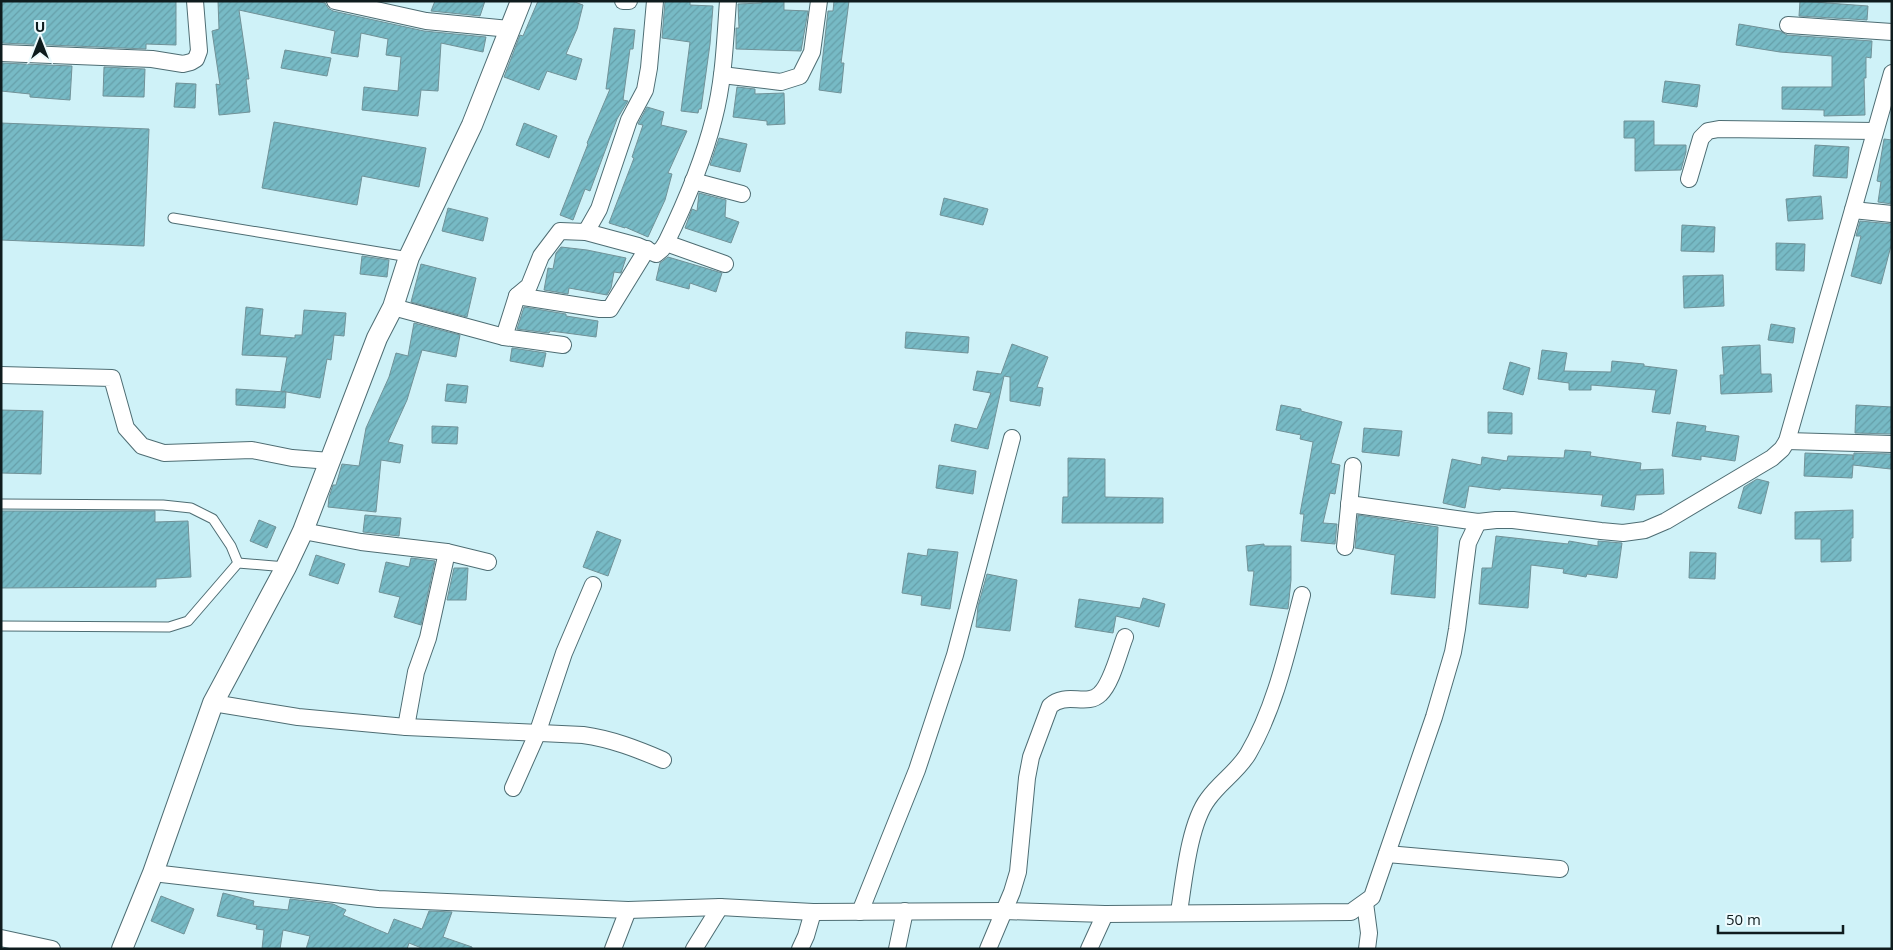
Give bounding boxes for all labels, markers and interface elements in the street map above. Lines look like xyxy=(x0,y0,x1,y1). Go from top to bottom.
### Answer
north arrow xyxy=(15,15,65,65)
text: U xyxy=(35,17,45,36)
scale bar xyxy=(1718,902,1843,934)
text: 50 m xyxy=(1726,909,1761,929)

